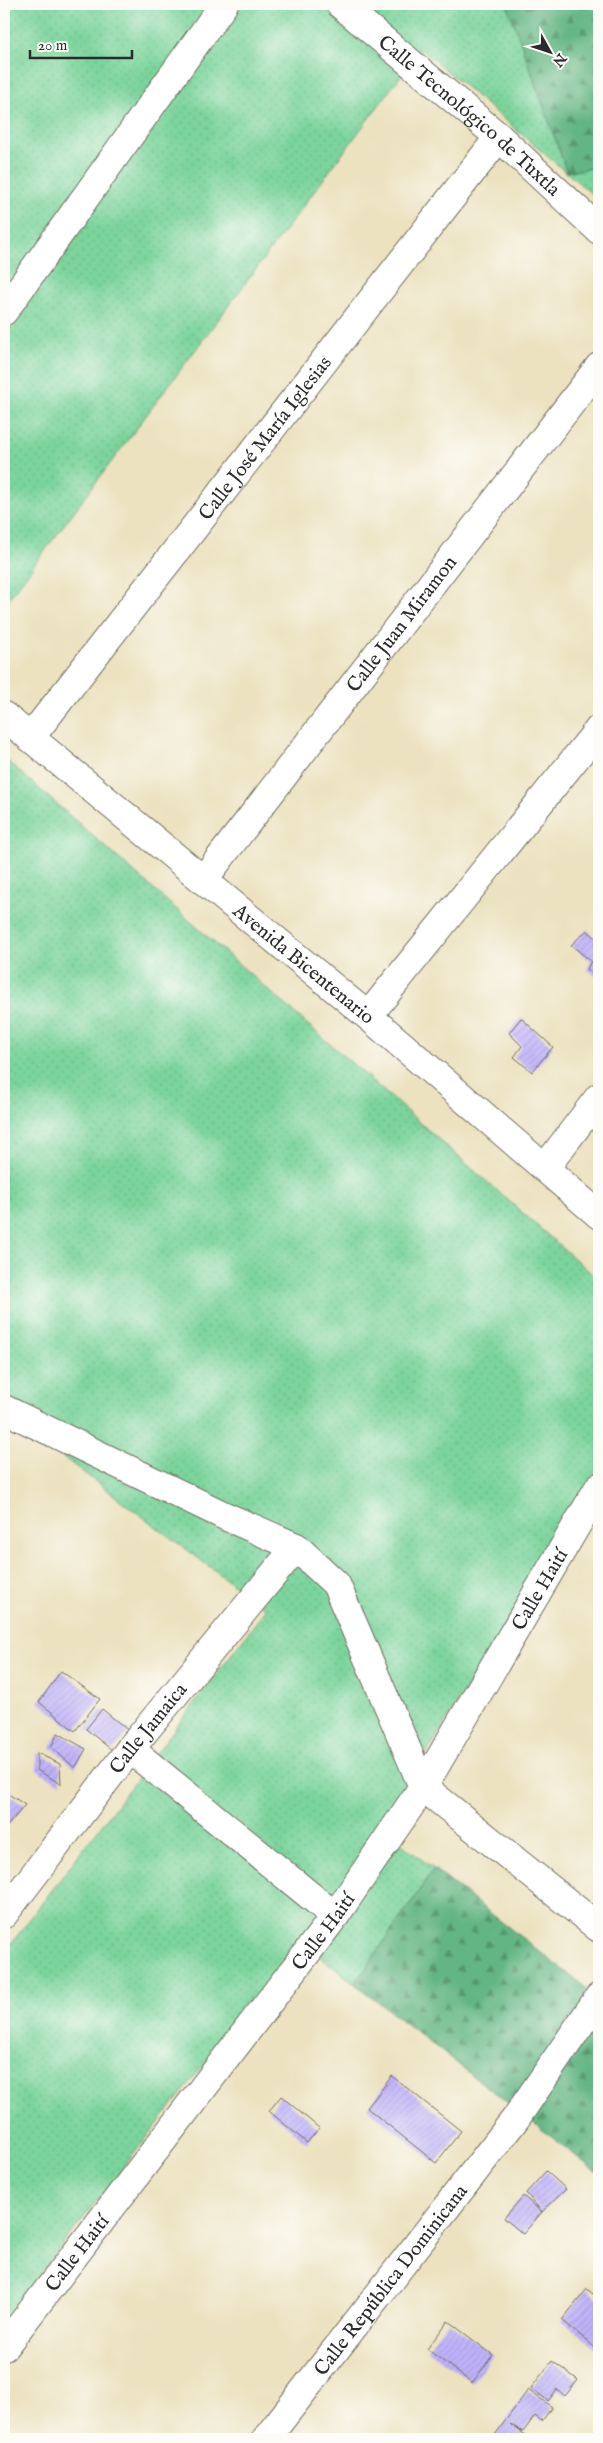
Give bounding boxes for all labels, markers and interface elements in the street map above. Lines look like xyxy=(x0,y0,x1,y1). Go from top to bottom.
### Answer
scale bar xyxy=(30,28,132,60)
north arrow xyxy=(526,28,576,78)
street label: Calle Tecnológico de Tuxtla xyxy=(373,30,566,202)
text: 20 m xyxy=(38,36,68,55)
text: N xyxy=(548,49,571,70)
street label: Calle José María Iglesias xyxy=(194,351,337,526)
street label: Calle Juan Miramon xyxy=(342,551,463,698)
street label: Avenida Bicentenario xyxy=(226,898,379,1030)
street label: Calle Haití xyxy=(507,1543,575,1635)
street label: Calle Jamaica xyxy=(104,1678,193,1780)
street label: Calle Haití xyxy=(287,1887,362,1976)
street label: Calle República Dominicana xyxy=(309,2180,474,2381)
street label: Calle Haití xyxy=(40,2209,116,2297)

